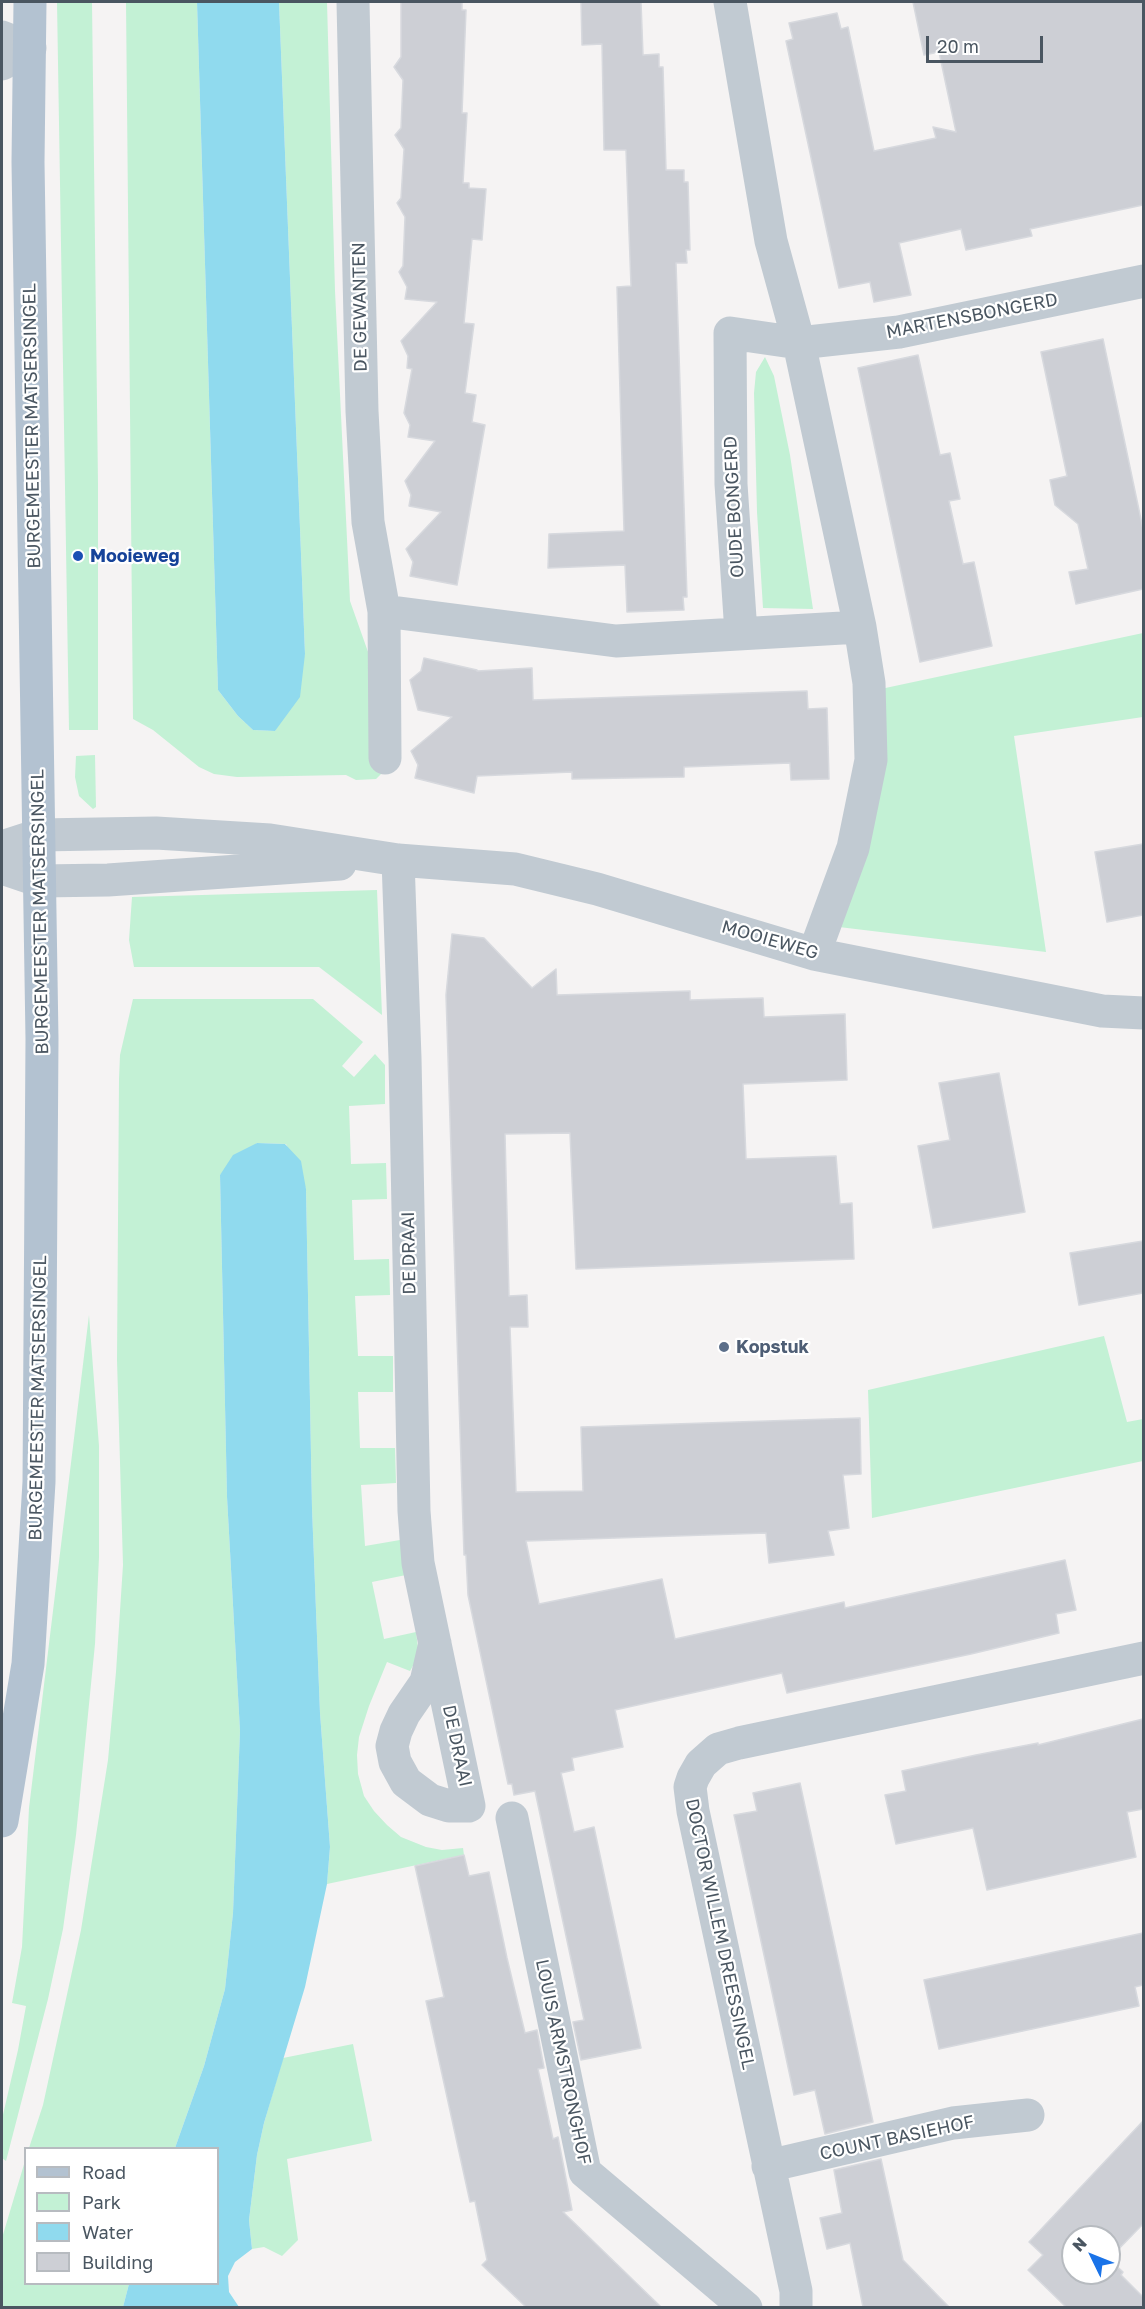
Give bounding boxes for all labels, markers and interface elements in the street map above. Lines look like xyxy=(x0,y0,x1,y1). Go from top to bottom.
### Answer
scale bar xyxy=(929,24,1046,62)
text: 20 m xyxy=(937,35,979,57)
street label: DE GEWANTEN xyxy=(348,242,372,372)
street label: BURGEMEESTER MATSERSINGEL xyxy=(19,283,45,569)
street label: MARTENSBONGERD xyxy=(884,289,1060,343)
street label: OUDE BONGERD xyxy=(719,436,749,578)
place label: Mooieweg xyxy=(90,545,180,567)
marker: Mooieweg xyxy=(71,549,85,563)
street label: BURGEMEESTER MATSERSINGEL xyxy=(27,769,53,1055)
street label: MOOIEWEG xyxy=(719,916,821,964)
street label: DE DRAAI xyxy=(397,1211,421,1295)
street label: BURGEMEESTER MATSERSINGEL xyxy=(25,1255,51,1541)
place label: Kopstuk xyxy=(736,1336,809,1358)
marker: Kopstuk xyxy=(717,1340,731,1354)
street label: DE DRAAI xyxy=(438,1703,476,1789)
street label: DOCTOR WILLEM DREESSINGEL xyxy=(681,1797,759,2071)
street label: LOUIS ARMSTRONGHOF xyxy=(531,1957,595,2167)
street label: COUNT BASIEHOF xyxy=(818,2111,976,2165)
legend xyxy=(24,2147,219,2285)
text: Road xyxy=(82,2161,126,2183)
text: Park xyxy=(82,2191,121,2213)
text: Water xyxy=(82,2221,133,2243)
north arrow xyxy=(1061,2225,1121,2285)
text: N xyxy=(1068,2233,1091,2255)
text: Building xyxy=(82,2251,153,2273)

